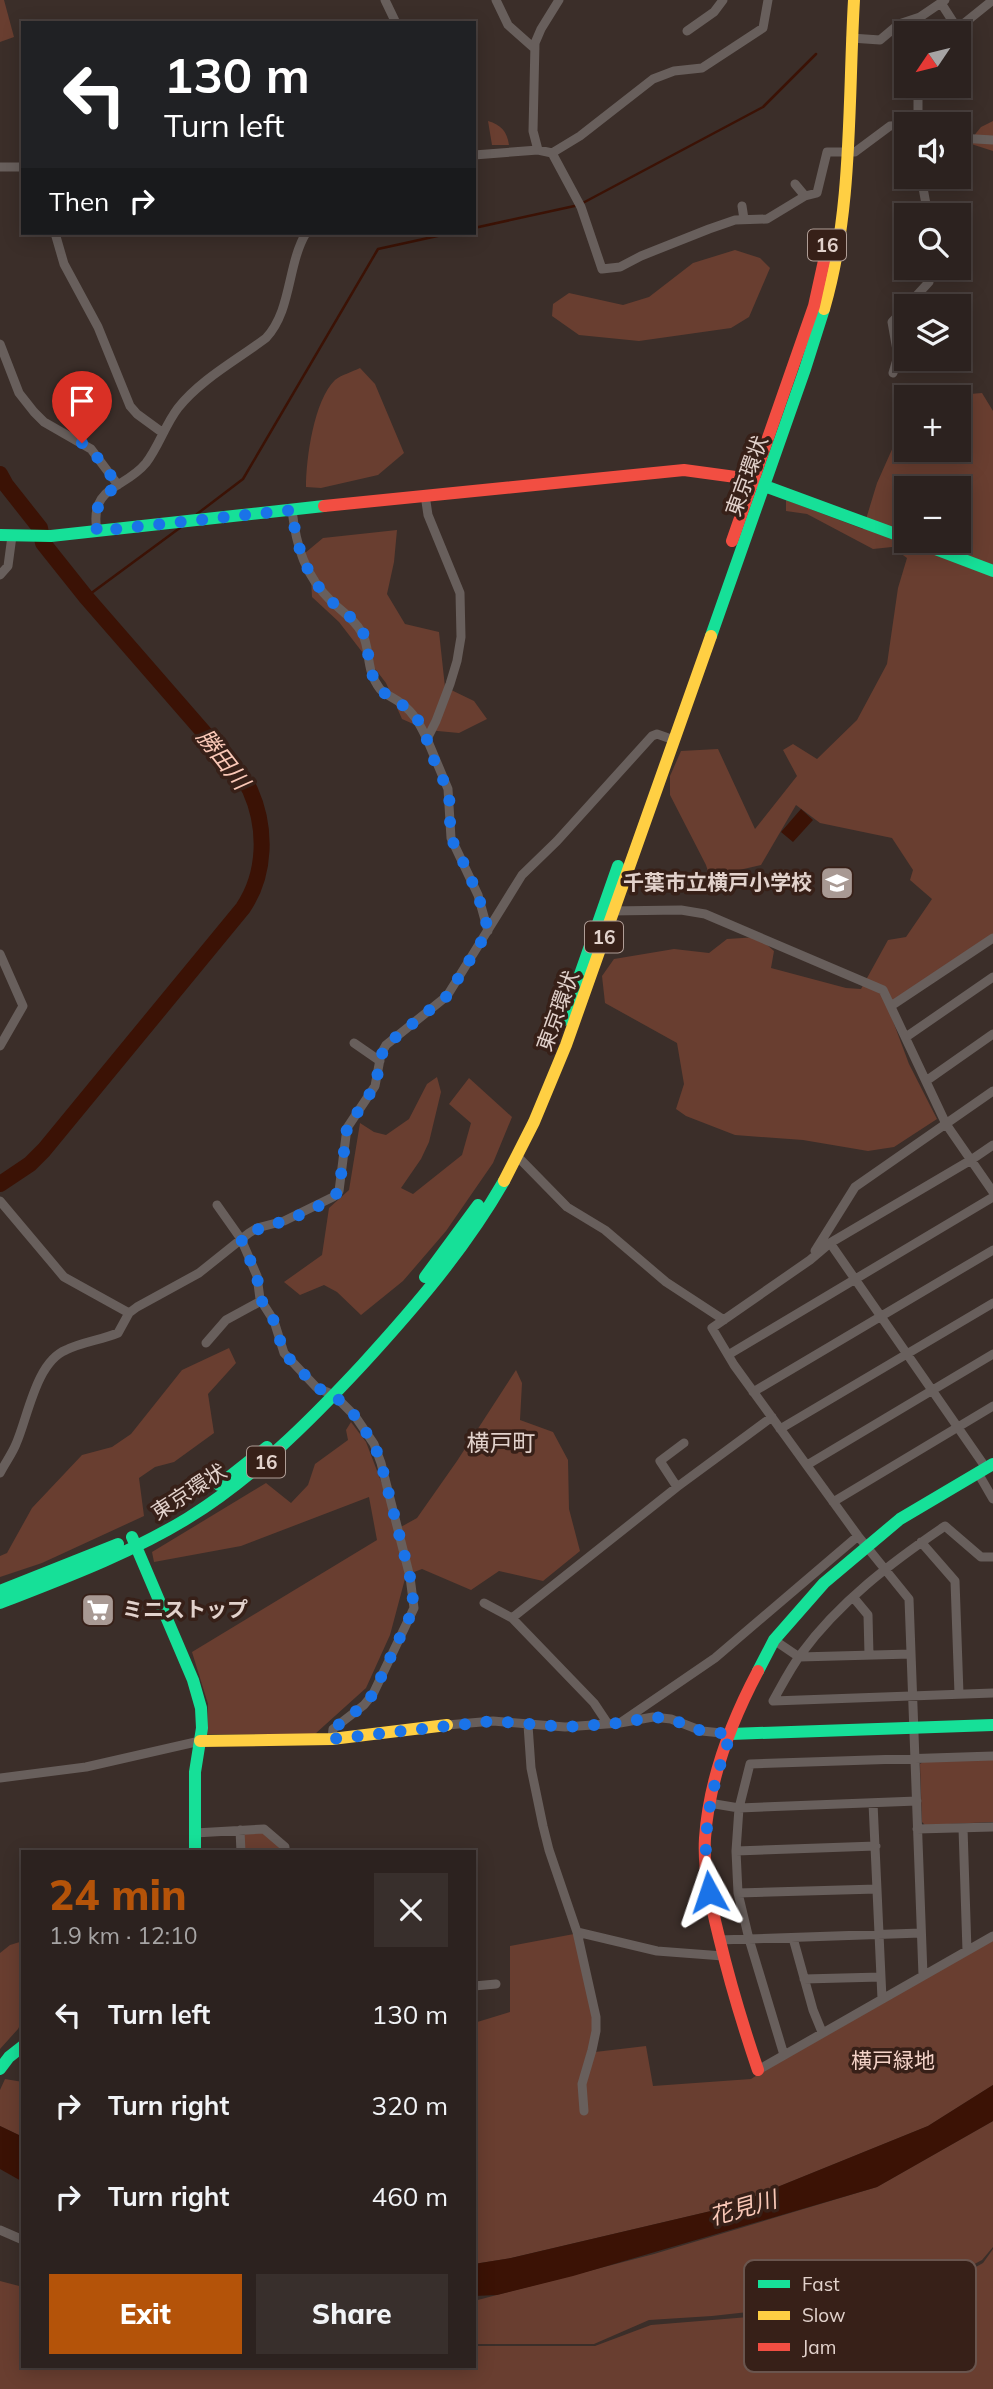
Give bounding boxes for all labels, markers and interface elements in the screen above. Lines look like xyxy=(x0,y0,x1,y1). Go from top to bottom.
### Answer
north arrow xyxy=(894,21,971,98)
map controls xyxy=(894,21,971,553)
text: 130 m xyxy=(164,44,310,105)
icon: left xyxy=(49,49,140,140)
text: Turn left xyxy=(164,105,284,145)
button: sound xyxy=(894,112,971,189)
icon: right xyxy=(123,182,161,220)
text: Then xyxy=(49,185,109,218)
button: search xyxy=(894,203,971,280)
road number: 16 xyxy=(808,230,846,260)
button: layers xyxy=(894,294,971,371)
pin xyxy=(52,371,112,443)
icon: arrive xyxy=(63,382,101,420)
button: + xyxy=(894,385,971,462)
street label: 東京環状 xyxy=(719,432,773,520)
button: − xyxy=(894,476,971,553)
water label: 勝田川 xyxy=(191,723,258,797)
school or university icon: 千葉市立横戸小学校 xyxy=(818,864,856,902)
place label: 千葉市立横戸小学校 xyxy=(623,869,812,895)
road number: 16 xyxy=(585,922,623,953)
street label: 東京環状 xyxy=(530,967,584,1055)
district label: 横戸町 xyxy=(467,1428,536,1457)
road number: 16 xyxy=(247,1446,285,1478)
street label: 東京環状 xyxy=(146,1457,231,1525)
supermarket icon: ミニストップ xyxy=(79,1591,117,1629)
place label: ミニストップ xyxy=(122,1596,248,1622)
position arrow xyxy=(672,1855,746,1929)
text: 24 min xyxy=(49,1868,187,1921)
button: close xyxy=(374,1873,448,1947)
text: 1.9 km · 12:10 xyxy=(49,1921,198,1950)
icon: left xyxy=(49,1996,87,2034)
text: Turn left xyxy=(108,1998,210,2031)
text: 130 m xyxy=(372,1998,448,2031)
park label: 横戸緑地 xyxy=(851,2047,935,2073)
icon: right xyxy=(49,2087,87,2125)
text: Turn right xyxy=(108,2089,229,2122)
text: 320 m xyxy=(372,2089,448,2122)
icon: right xyxy=(49,2178,87,2216)
text: Turn right xyxy=(108,2180,229,2213)
text: 460 m xyxy=(372,2180,448,2213)
water label: 花見川 xyxy=(706,2183,783,2231)
legend xyxy=(744,2260,976,2372)
text: Fast xyxy=(802,2272,840,2296)
button: Exit xyxy=(49,2274,242,2354)
button: Share xyxy=(256,2274,448,2354)
text: Slow xyxy=(802,2303,846,2327)
text: Jam xyxy=(802,2335,836,2359)

